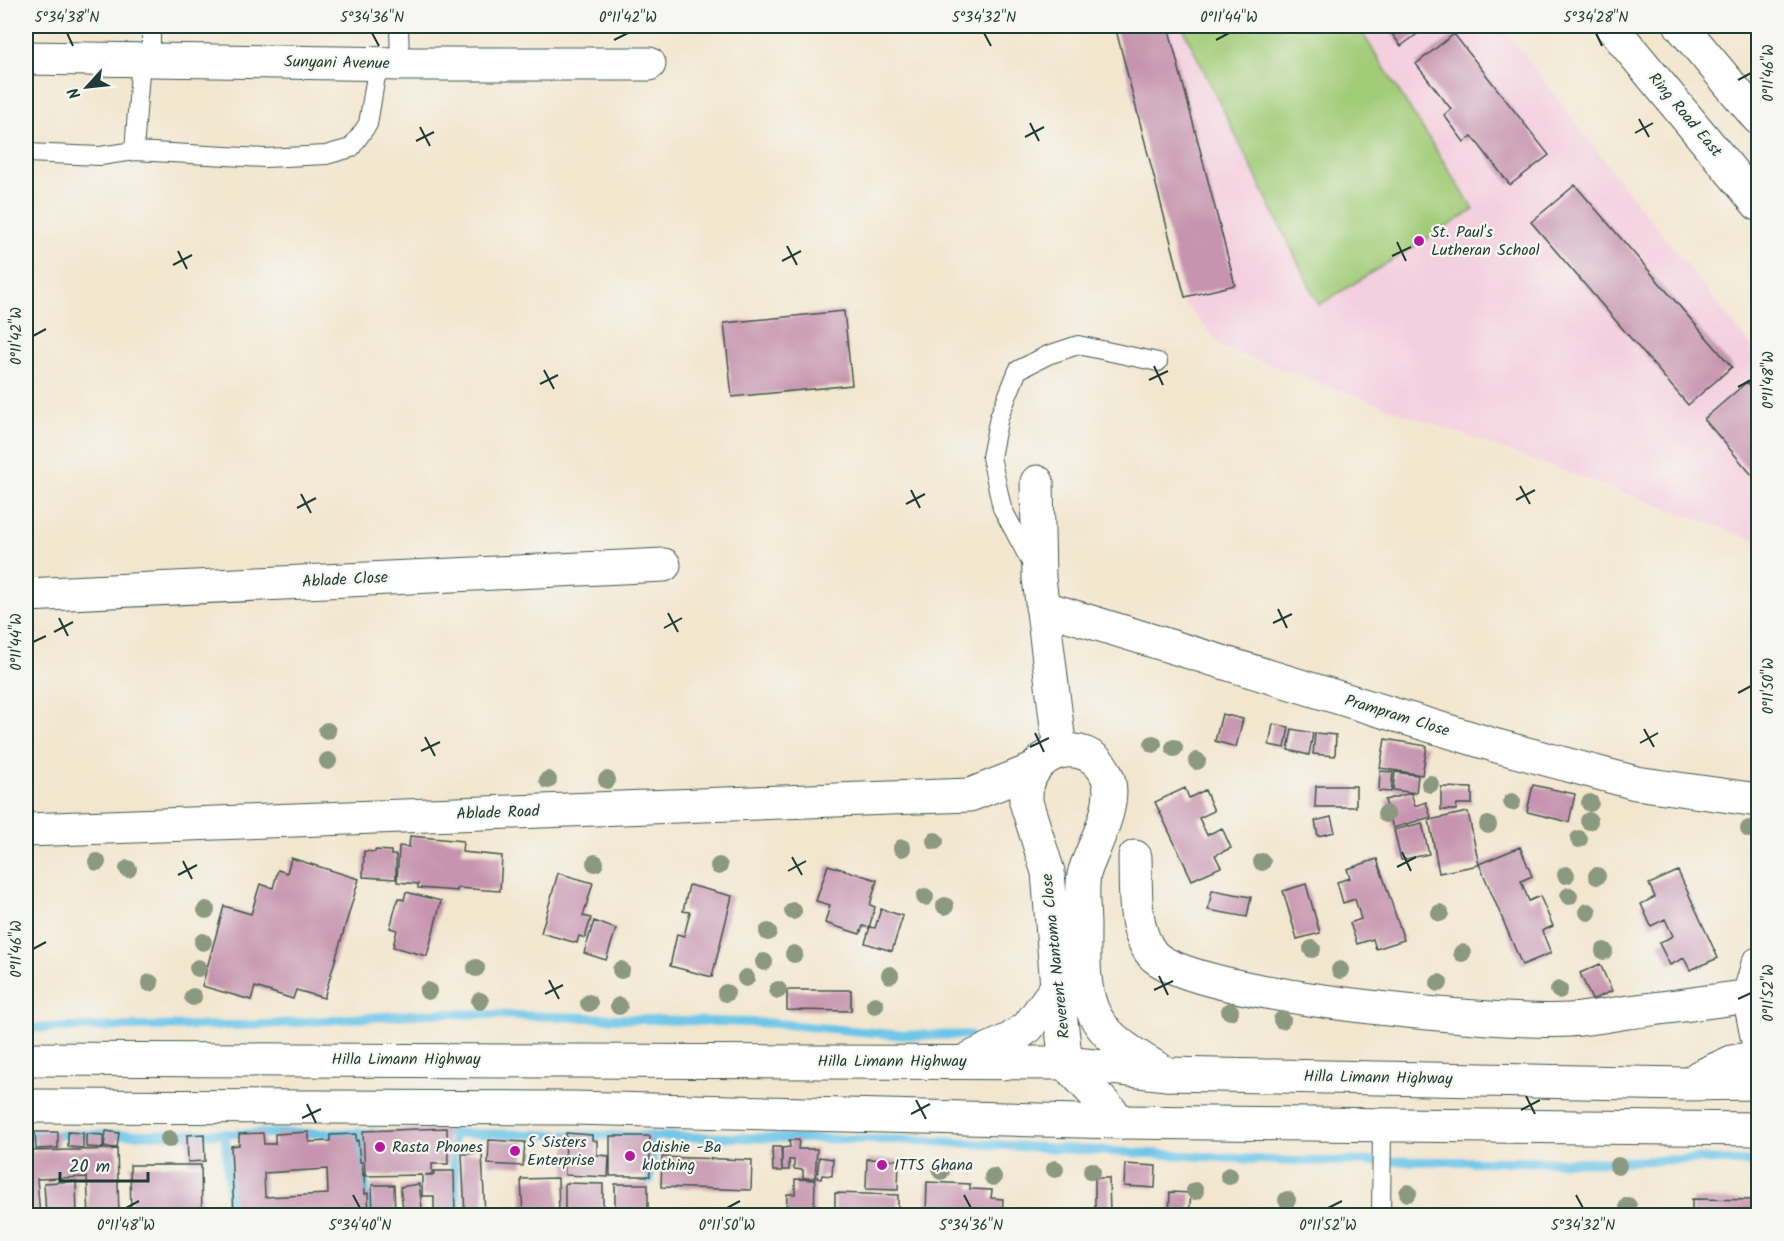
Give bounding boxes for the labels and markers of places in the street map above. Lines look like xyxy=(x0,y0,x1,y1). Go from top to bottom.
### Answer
place label: St. Paul's Lutheran School xyxy=(1431,220,1540,263)
marker: St. Paul's Lutheran School xyxy=(1412,234,1426,248)
place label: 5 Sisters Enterprise xyxy=(527,1130,594,1173)
place label: Rasta Phones xyxy=(392,1135,483,1160)
place label: Odishie -Ba klothing xyxy=(642,1135,721,1178)
marker: Rasta Phones xyxy=(373,1140,387,1154)
marker: 5 Sisters Enterprise xyxy=(508,1144,522,1158)
marker: Odishie -Ba klothing xyxy=(623,1149,637,1163)
place label: ITTS Ghana xyxy=(894,1153,973,1178)
marker: ITTS Ghana xyxy=(875,1158,889,1172)

